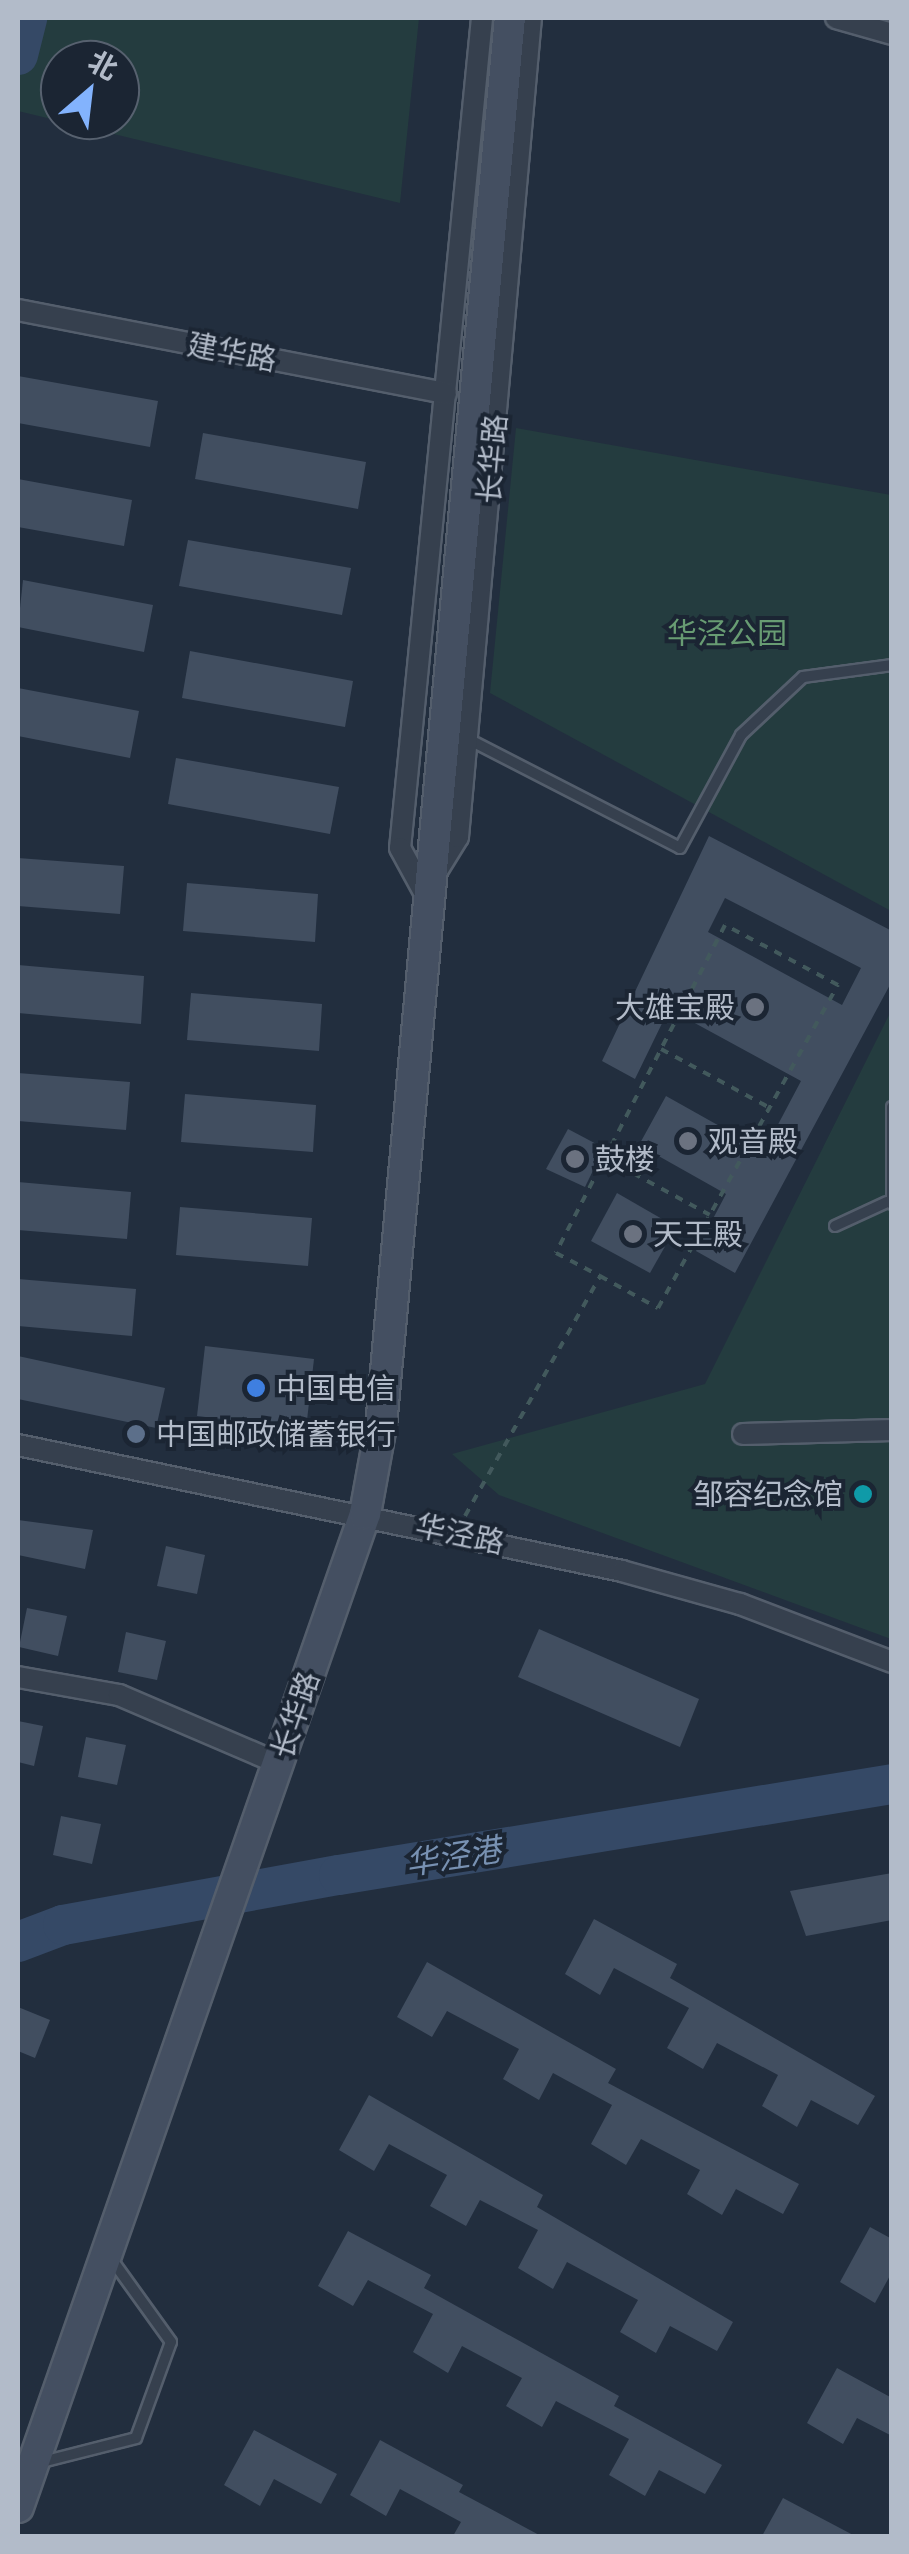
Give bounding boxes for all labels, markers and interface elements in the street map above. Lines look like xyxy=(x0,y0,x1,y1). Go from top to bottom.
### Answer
north arrow xyxy=(40,40,140,140)
text: 北 xyxy=(84,45,123,85)
street label: 建华路 xyxy=(184,326,280,378)
street label: 长华路 xyxy=(470,413,514,505)
park label: 华泾公园 xyxy=(667,615,787,651)
place label: 大雄宝殿 xyxy=(615,989,735,1025)
marker: 大雄宝殿 xyxy=(744,996,766,1018)
place label: 观音殿 xyxy=(708,1123,798,1159)
marker: 观音殿 xyxy=(677,1130,699,1152)
place label: 鼓楼 xyxy=(595,1141,655,1177)
marker: 鼓楼 xyxy=(564,1148,586,1170)
place label: 天王殿 xyxy=(653,1216,743,1252)
marker: 天王殿 xyxy=(622,1223,644,1245)
place label: 中国电信 xyxy=(276,1370,396,1406)
marker: 中国电信 xyxy=(245,1377,267,1399)
place label: 中国邮政储蓄银行 xyxy=(156,1416,396,1452)
marker: 中国邮政储蓄银行 xyxy=(125,1423,147,1445)
place label: 邹容纪念馆 xyxy=(693,1476,843,1512)
marker: 邹容纪念馆 xyxy=(852,1483,874,1505)
street label: 华泾路 xyxy=(412,1507,508,1561)
street label: 长华路 xyxy=(263,1667,327,1763)
water label: 华泾港 xyxy=(403,1830,503,1882)

